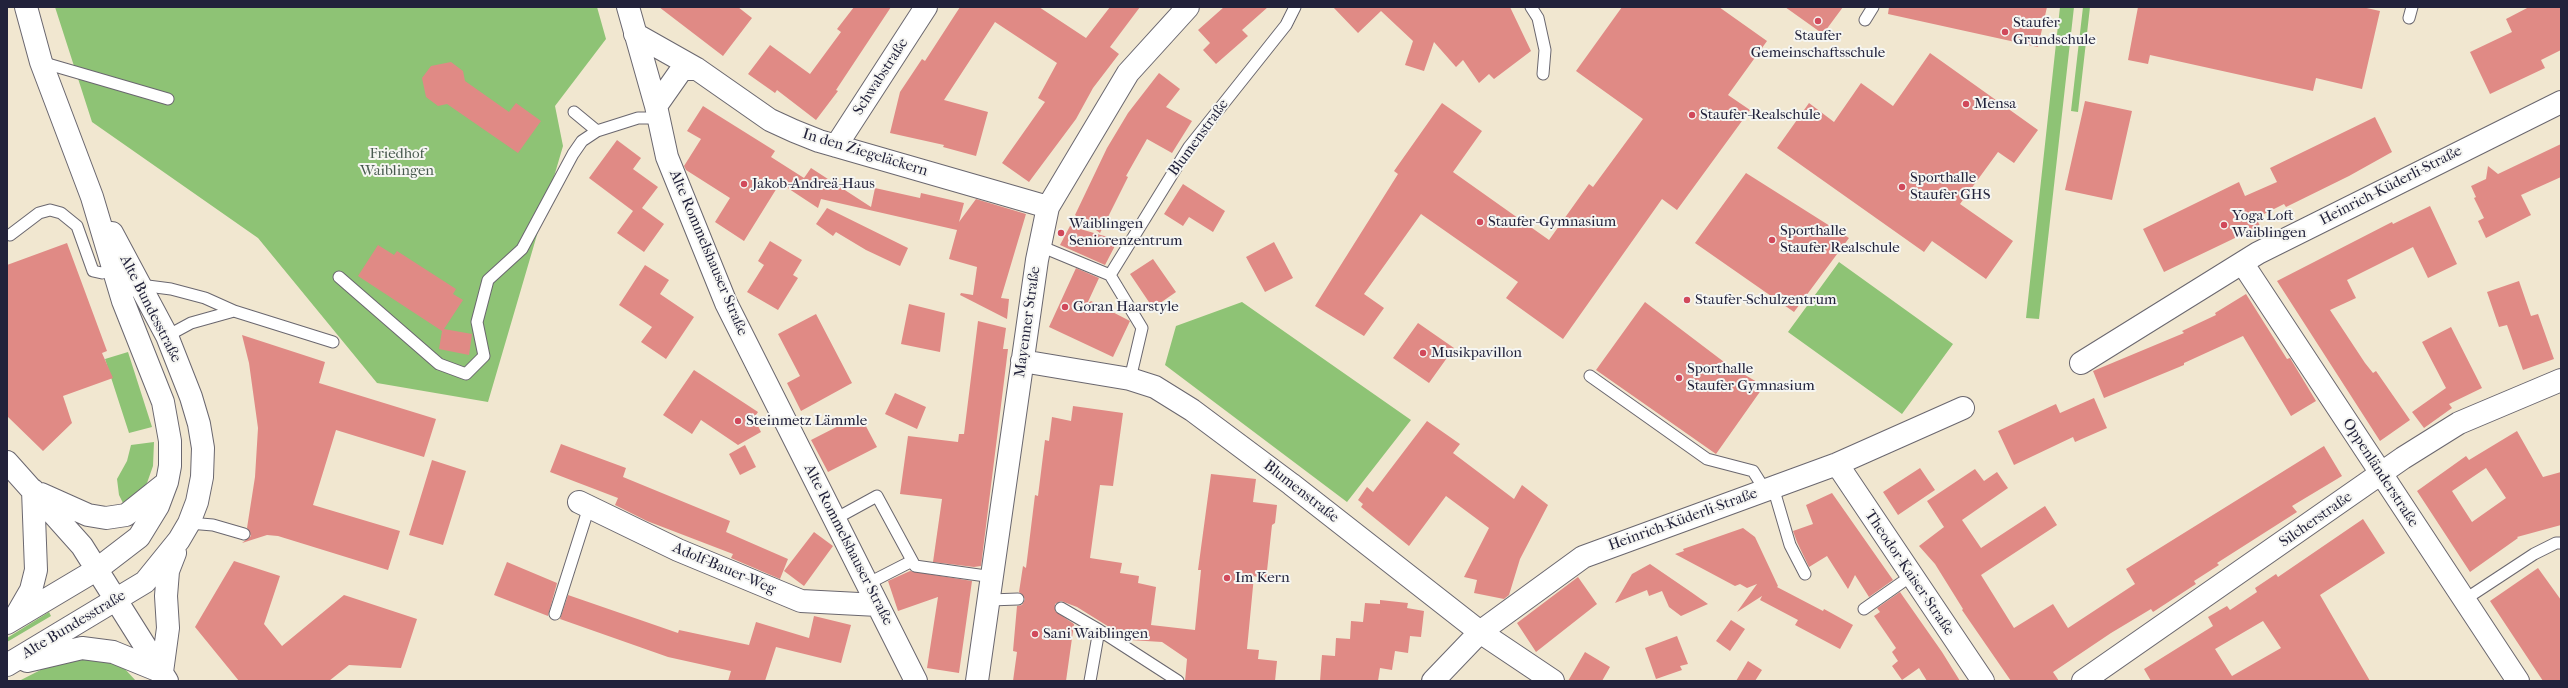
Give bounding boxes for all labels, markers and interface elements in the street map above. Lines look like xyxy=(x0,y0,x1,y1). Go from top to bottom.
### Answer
place label: Staufer Grundschule xyxy=(2013,14,2096,49)
marker: Staufer Gemeinschaftsschule xyxy=(1813,16,1823,26)
place label: Staufer Gemeinschaftsschule xyxy=(1751,27,1885,62)
marker: Staufer Grundschule xyxy=(2000,27,2010,37)
street label: Schwabstraße xyxy=(849,35,913,119)
place label: Mensa xyxy=(1974,95,2016,113)
street label: Blumenstraße xyxy=(1165,96,1233,180)
marker: Mensa xyxy=(1961,99,1971,109)
place label: Staufer-Realschule xyxy=(1700,106,1820,124)
marker: Staufer-Realschule xyxy=(1687,110,1697,120)
street label: In den Ziegeläckern xyxy=(800,125,930,181)
street label: Heinrich-Küderli-Straße xyxy=(2317,142,2465,230)
park label: Friedhof Waiblingen xyxy=(360,145,434,180)
street label: Alte Rommelshauser Straße xyxy=(665,167,751,339)
place label: Sporthalle Staufer GHS xyxy=(1910,169,1990,204)
place label: Jakob-Andreä-Haus xyxy=(752,175,875,193)
marker: Jakob-Andreä-Haus xyxy=(739,179,749,189)
marker: Sporthalle Staufer GHS xyxy=(1897,182,1907,192)
place label: Yoga Loft Waiblingen xyxy=(2232,207,2306,242)
place label: Staufer-Gymnasium xyxy=(1488,213,1616,231)
place label: Waiblingen Seniorenzentrum xyxy=(1069,215,1183,250)
marker: Staufer-Gymnasium xyxy=(1475,217,1485,227)
marker: Yoga Loft Waiblingen xyxy=(2219,220,2229,230)
place label: Sporthalle Staufer Realschule xyxy=(1780,222,1900,257)
marker: Waiblingen Seniorenzentrum xyxy=(1056,228,1066,238)
marker: Sporthalle Staufer Realschule xyxy=(1767,235,1777,245)
street label: Alte Bundesstraße xyxy=(115,253,185,365)
street label: Mayenner Straße xyxy=(1011,265,1045,379)
place label: Staufer-Schulzentrum xyxy=(1695,291,1836,309)
marker: Staufer-Schulzentrum xyxy=(1682,295,1692,305)
place label: Goran Haarstyle xyxy=(1073,298,1179,316)
marker: Goran Haarstyle xyxy=(1060,302,1070,312)
place label: Musikpavillon xyxy=(1431,344,1522,362)
marker: Musikpavillon xyxy=(1418,348,1428,358)
place label: Sporthalle Staufer Gymnasium xyxy=(1687,360,1815,395)
marker: Sporthalle Staufer Gymnasium xyxy=(1674,373,1684,383)
place label: Steinmetz Lämmle xyxy=(746,412,867,430)
street label: Oppenländerstraße xyxy=(2338,415,2422,531)
marker: Steinmetz Lämmle xyxy=(733,416,743,426)
street label: Blumenstraße xyxy=(1260,457,1342,527)
street label: Alte Rommelshauser Straße xyxy=(800,461,896,629)
street label: Heinrich-Küderli-Straße xyxy=(1606,485,1760,555)
street label: Silcherstraße xyxy=(2276,488,2356,552)
street label: Theodor-Kaiser-Straße xyxy=(1860,507,1958,639)
street label: Adolf-Bauer-Weg xyxy=(670,539,778,599)
place label: Im Kern xyxy=(1235,569,1290,587)
marker: Im Kern xyxy=(1222,573,1232,583)
street label: Alte Bundesstraße xyxy=(19,587,129,663)
place label: Sani Waiblingen xyxy=(1043,625,1148,643)
marker: Sani Waiblingen xyxy=(1030,629,1040,639)

